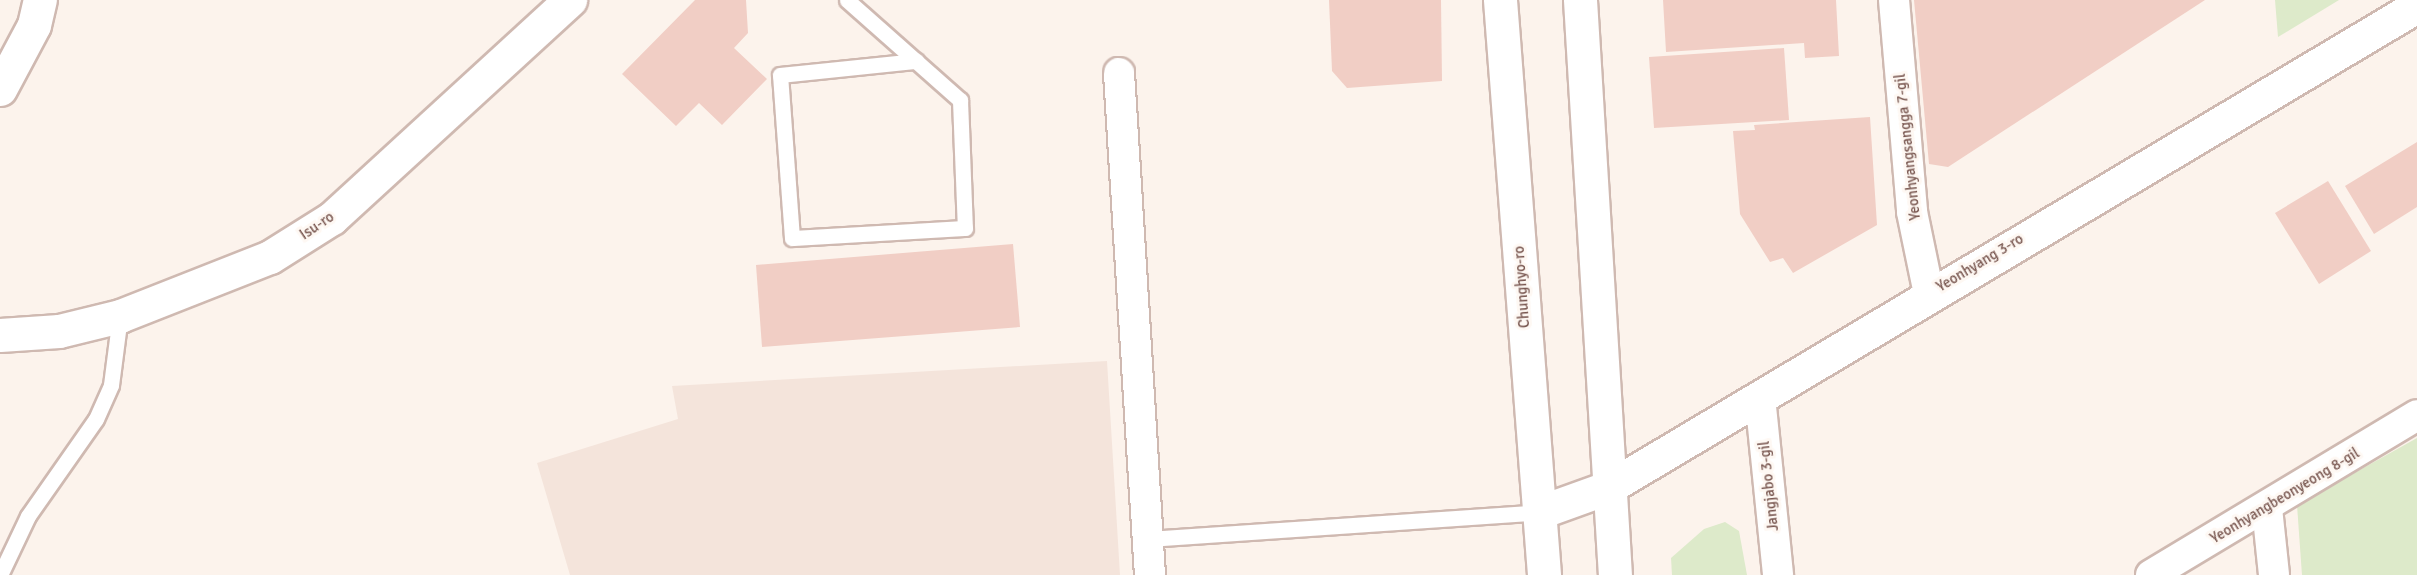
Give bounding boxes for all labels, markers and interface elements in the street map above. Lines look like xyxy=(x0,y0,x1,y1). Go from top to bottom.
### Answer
street label: Yeonhyangsangga 7-gil xyxy=(1891,73,1925,221)
street label: Isu-ro xyxy=(296,208,338,244)
street label: Yeonhyang 3-ro xyxy=(1933,230,2027,296)
street label: Chunghyo-ro xyxy=(1510,245,1534,329)
street label: Jangjabo 3-gil xyxy=(1755,440,1783,532)
street label: Yeonhyangbeonyeong 8-gil xyxy=(2207,444,2363,548)

